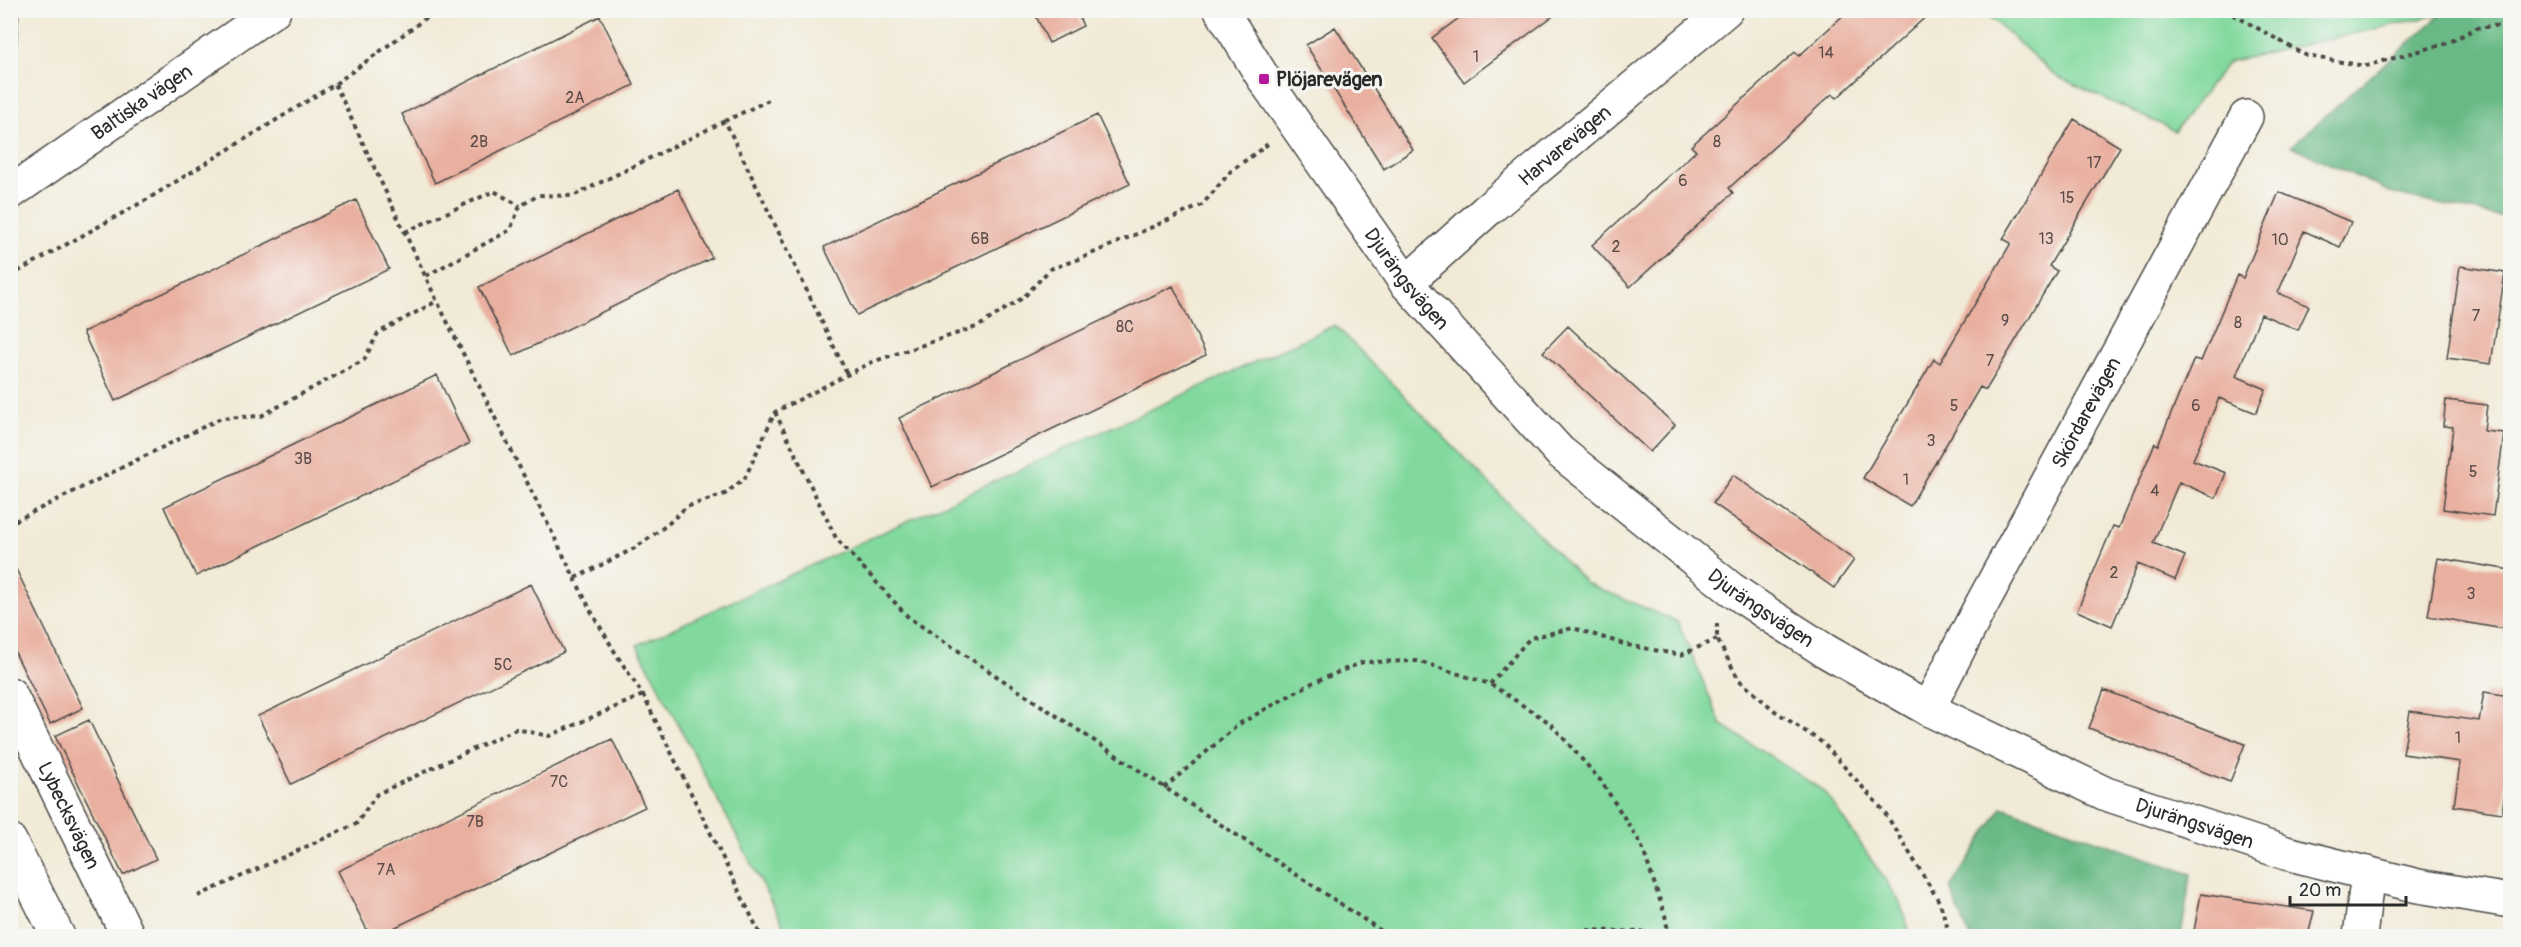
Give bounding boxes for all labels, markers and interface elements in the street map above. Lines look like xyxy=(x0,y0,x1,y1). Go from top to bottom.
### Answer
house number: 14 xyxy=(1818,43,1834,63)
house number: 1 xyxy=(1473,47,1479,67)
street label: Baltiska vägen xyxy=(86,59,197,146)
place label: Plöjarevägen xyxy=(1276,67,1383,92)
marker: Plöjarevägen xyxy=(1257,72,1271,86)
house number: 2A xyxy=(565,88,585,108)
street label: Harvarevägen xyxy=(1513,100,1616,192)
house number: 2B xyxy=(470,132,488,152)
house number: 8 xyxy=(1713,132,1721,152)
house number: 17 xyxy=(2087,153,2102,173)
house number: 6 xyxy=(1678,171,1688,191)
house number: 15 xyxy=(2060,188,2074,208)
street label: Djurängsvägen xyxy=(1359,223,1454,335)
house number: 6B xyxy=(971,229,989,249)
house number: 13 xyxy=(2038,229,2054,249)
house number: 10 xyxy=(2271,230,2289,250)
house number: 2 xyxy=(1612,237,1621,257)
house number: 7 xyxy=(2472,306,2481,326)
house number: 9 xyxy=(2001,311,2009,331)
house number: 8 xyxy=(2234,313,2242,333)
house number: 8C xyxy=(1116,317,1134,337)
house number: 7 xyxy=(1986,351,1995,371)
street label: Skördarevägen xyxy=(2046,353,2127,473)
house number: 5 xyxy=(1950,396,1958,416)
house number: 6 xyxy=(2191,396,2201,416)
house number: 3 xyxy=(1927,431,1936,451)
house number: 3B xyxy=(294,449,312,469)
house number: 5 xyxy=(2469,462,2477,482)
house number: 1 xyxy=(1903,470,1909,490)
house number: 4 xyxy=(2150,481,2160,501)
street label: Djurängsvägen xyxy=(1702,563,1819,653)
house number: 2 xyxy=(2110,563,2119,583)
house number: 3 xyxy=(2467,584,2476,604)
house number: 5C xyxy=(494,655,512,675)
house number: 1 xyxy=(2455,728,2461,748)
street label: Lybecksvägen xyxy=(32,758,105,873)
house number: 7C xyxy=(550,772,568,792)
street label: Djurängsvägen xyxy=(2132,792,2257,855)
house number: 7B xyxy=(466,812,484,832)
house number: 7A xyxy=(377,860,395,880)
scale bar xyxy=(2290,869,2406,907)
text: 20 m xyxy=(2299,879,2341,902)

